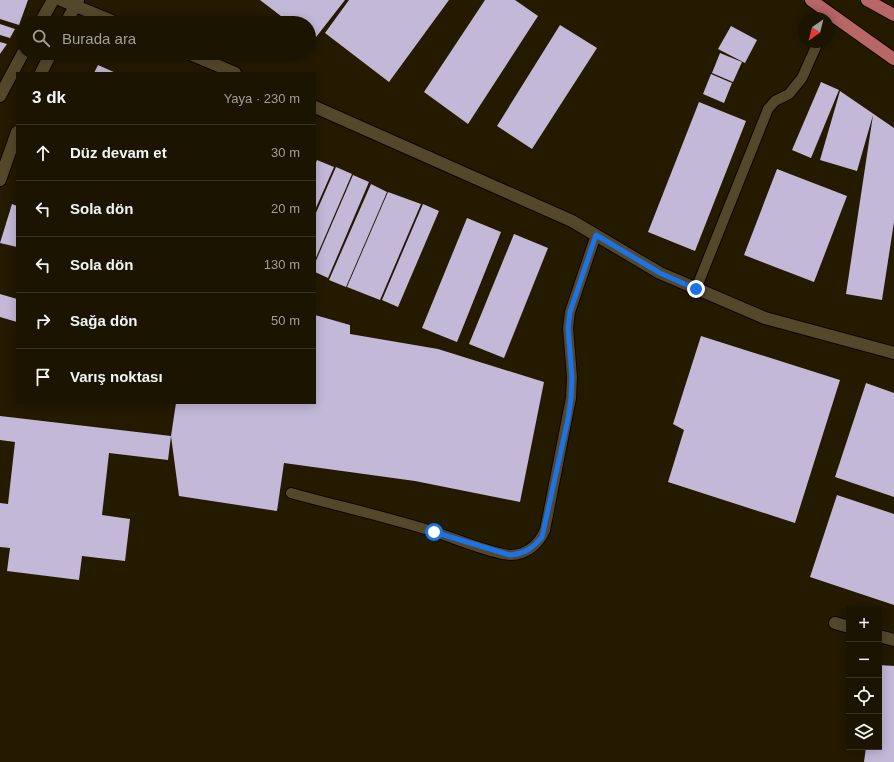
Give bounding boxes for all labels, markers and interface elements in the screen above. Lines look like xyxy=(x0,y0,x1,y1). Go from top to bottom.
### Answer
north arrow xyxy=(798,12,834,48)
search box xyxy=(16,16,316,60)
icon: search xyxy=(30,27,52,49)
text: Burada ara xyxy=(62,30,136,47)
text: 3 dk xyxy=(32,88,66,107)
text: Yaya · 230 m xyxy=(224,91,300,106)
icon: ahead xyxy=(32,142,54,164)
text: Düz devam et xyxy=(70,144,167,161)
text: 30 m xyxy=(271,145,300,160)
icon: left xyxy=(32,198,54,220)
text: Sola dön xyxy=(70,200,133,217)
text: 20 m xyxy=(271,201,300,216)
icon: left xyxy=(32,254,54,276)
text: Sola dön xyxy=(70,256,133,273)
text: 130 m xyxy=(264,257,300,272)
route end xyxy=(687,280,705,298)
icon: right xyxy=(32,310,54,332)
text: Sağa dön xyxy=(70,312,138,329)
text: 50 m xyxy=(271,313,300,328)
icon: arrive xyxy=(32,366,54,388)
text: Varış noktası xyxy=(70,368,163,385)
route start xyxy=(425,523,443,541)
map controls xyxy=(846,606,882,750)
button: + xyxy=(846,606,882,642)
button: − xyxy=(846,642,882,678)
button: locate xyxy=(846,678,882,714)
button: layers xyxy=(846,714,882,750)

